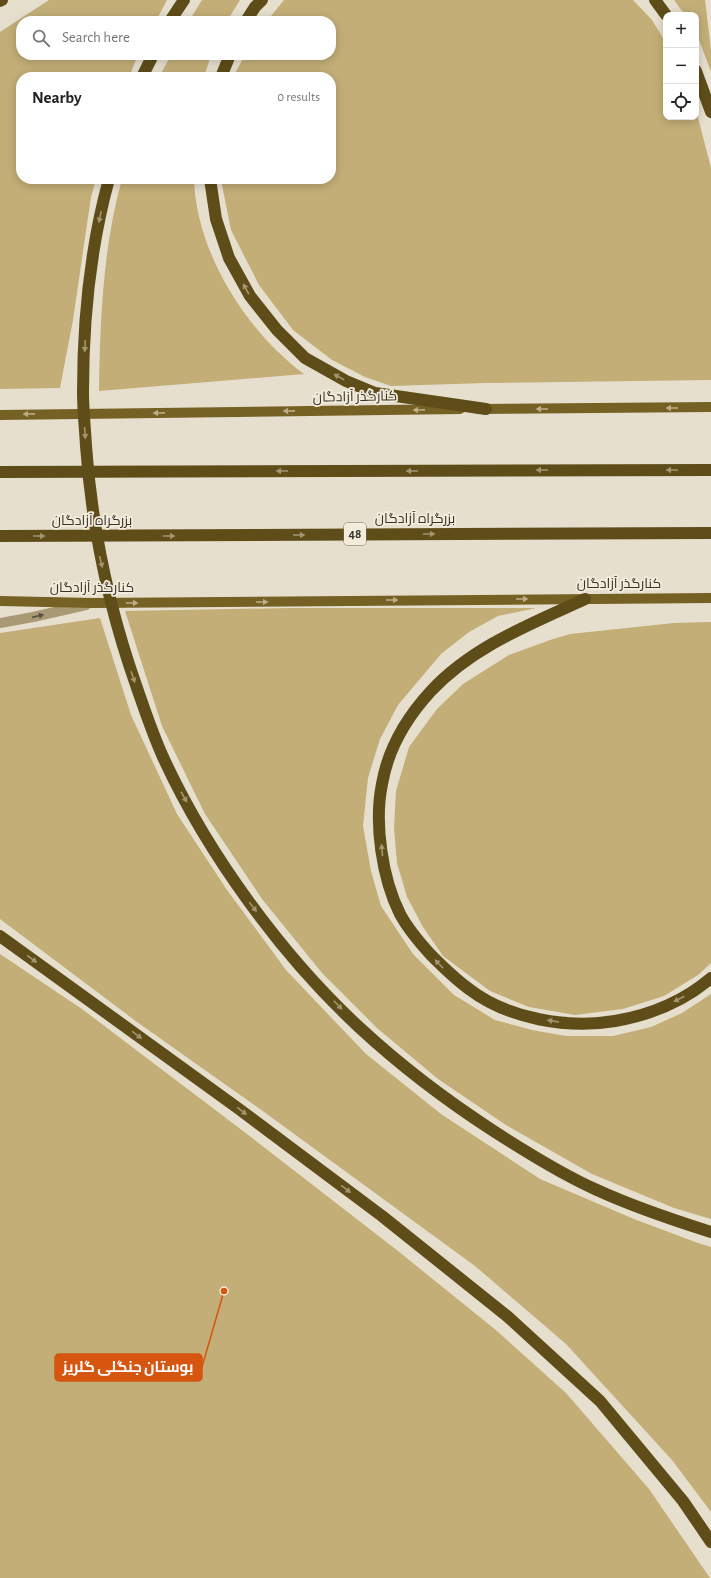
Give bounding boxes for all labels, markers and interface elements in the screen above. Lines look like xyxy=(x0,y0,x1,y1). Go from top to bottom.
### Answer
map controls xyxy=(663,12,699,120)
button: + xyxy=(663,12,699,48)
search box xyxy=(16,16,336,60)
icon: search xyxy=(30,27,52,49)
text: Search here xyxy=(62,30,130,45)
button: − xyxy=(663,48,699,84)
button: locate xyxy=(663,84,699,120)
text: Nearby xyxy=(32,89,82,106)
text: 0 results xyxy=(277,91,320,104)
one-way arrow xyxy=(97,211,103,223)
one-way arrow xyxy=(242,283,249,295)
one-way arrow xyxy=(81,340,88,352)
one-way arrow xyxy=(333,373,345,380)
street label: کنارگذر آزادگان xyxy=(313,388,397,405)
one-way arrow xyxy=(666,404,678,411)
one-way arrow xyxy=(535,406,548,412)
one-way arrow xyxy=(412,407,425,413)
one-way arrow xyxy=(282,408,295,414)
one-way arrow xyxy=(153,409,165,416)
one-way arrow xyxy=(23,411,35,418)
one-way arrow xyxy=(82,427,89,439)
one-way arrow xyxy=(535,467,548,473)
one-way arrow xyxy=(665,467,678,473)
one-way arrow xyxy=(275,468,288,474)
one-way arrow xyxy=(405,468,418,474)
street label: بزرگراه آزادگان xyxy=(375,511,455,526)
street label: بزرگراه آزادگان xyxy=(52,513,132,528)
road number: 48 xyxy=(344,523,366,545)
one-way arrow xyxy=(423,531,436,537)
one-way arrow xyxy=(293,532,306,538)
one-way arrow xyxy=(33,533,46,539)
one-way arrow xyxy=(163,533,176,539)
one-way arrow xyxy=(98,556,104,568)
street label: کنارگذر آزادگان xyxy=(577,576,661,591)
street label: کنارگذر آزادگان xyxy=(50,580,134,595)
one-way arrow xyxy=(516,596,529,602)
one-way arrow xyxy=(386,597,399,603)
one-way arrow xyxy=(256,598,268,605)
one-way arrow xyxy=(126,600,139,606)
one-way arrow xyxy=(32,613,44,619)
one-way arrow xyxy=(130,672,136,684)
one-way arrow xyxy=(180,791,187,803)
one-way arrow xyxy=(378,844,385,856)
one-way arrow xyxy=(249,901,257,912)
one-way arrow xyxy=(26,955,37,964)
one-way arrow xyxy=(435,959,444,968)
one-way arrow xyxy=(673,996,684,1003)
one-way arrow xyxy=(333,1000,342,1010)
one-way arrow xyxy=(547,1018,559,1024)
one-way arrow xyxy=(132,1031,142,1039)
one-way arrow xyxy=(237,1107,248,1116)
one-way arrow xyxy=(341,1185,352,1194)
callout: بوستان جنگلی گلریز xyxy=(55,1354,202,1381)
text: بوستان جنگلی گلریز xyxy=(62,1360,193,1376)

